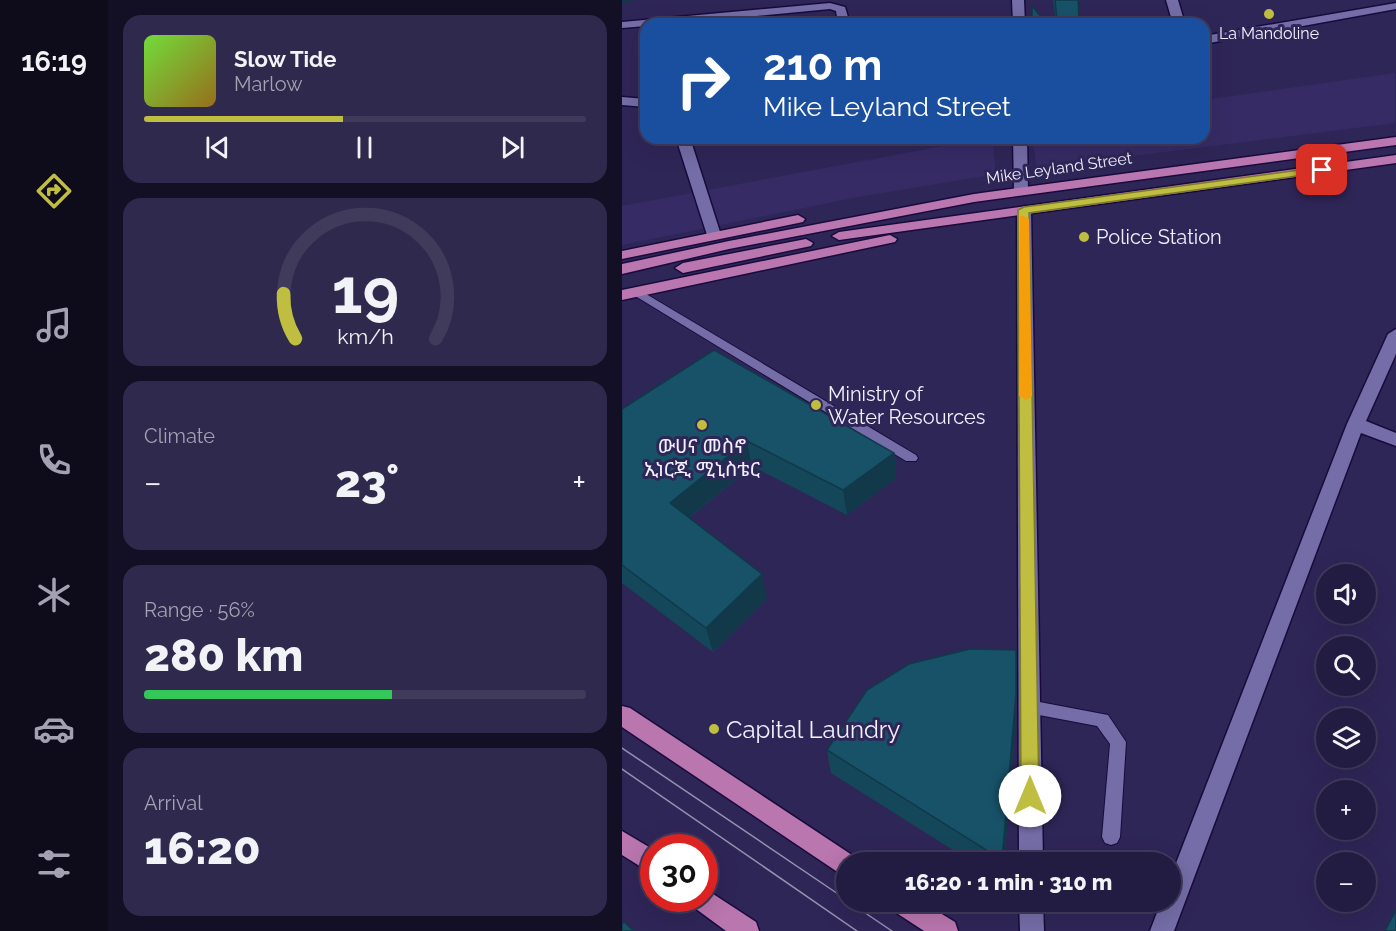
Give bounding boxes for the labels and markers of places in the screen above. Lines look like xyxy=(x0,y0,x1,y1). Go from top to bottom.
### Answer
marker: La Mandoline xyxy=(1262,7,1276,21)
place label: La Mandoline xyxy=(1219,24,1319,43)
pin xyxy=(1296,144,1347,195)
place label: Police Station xyxy=(1096,225,1222,249)
marker: Police Station xyxy=(1077,230,1091,244)
place label: Ministry of Water Resources xyxy=(828,382,986,429)
marker: Ministry of Water Resources xyxy=(809,398,823,412)
marker: ውሀና መስኖ ኢነርጂ ሚኒስቴር xyxy=(695,418,709,432)
place label: ውሀና መስኖ ኢነርጂ ሚኒስቴር xyxy=(644,434,760,481)
place label: Capital Laundry xyxy=(726,715,900,744)
marker: Capital Laundry xyxy=(707,722,721,736)

